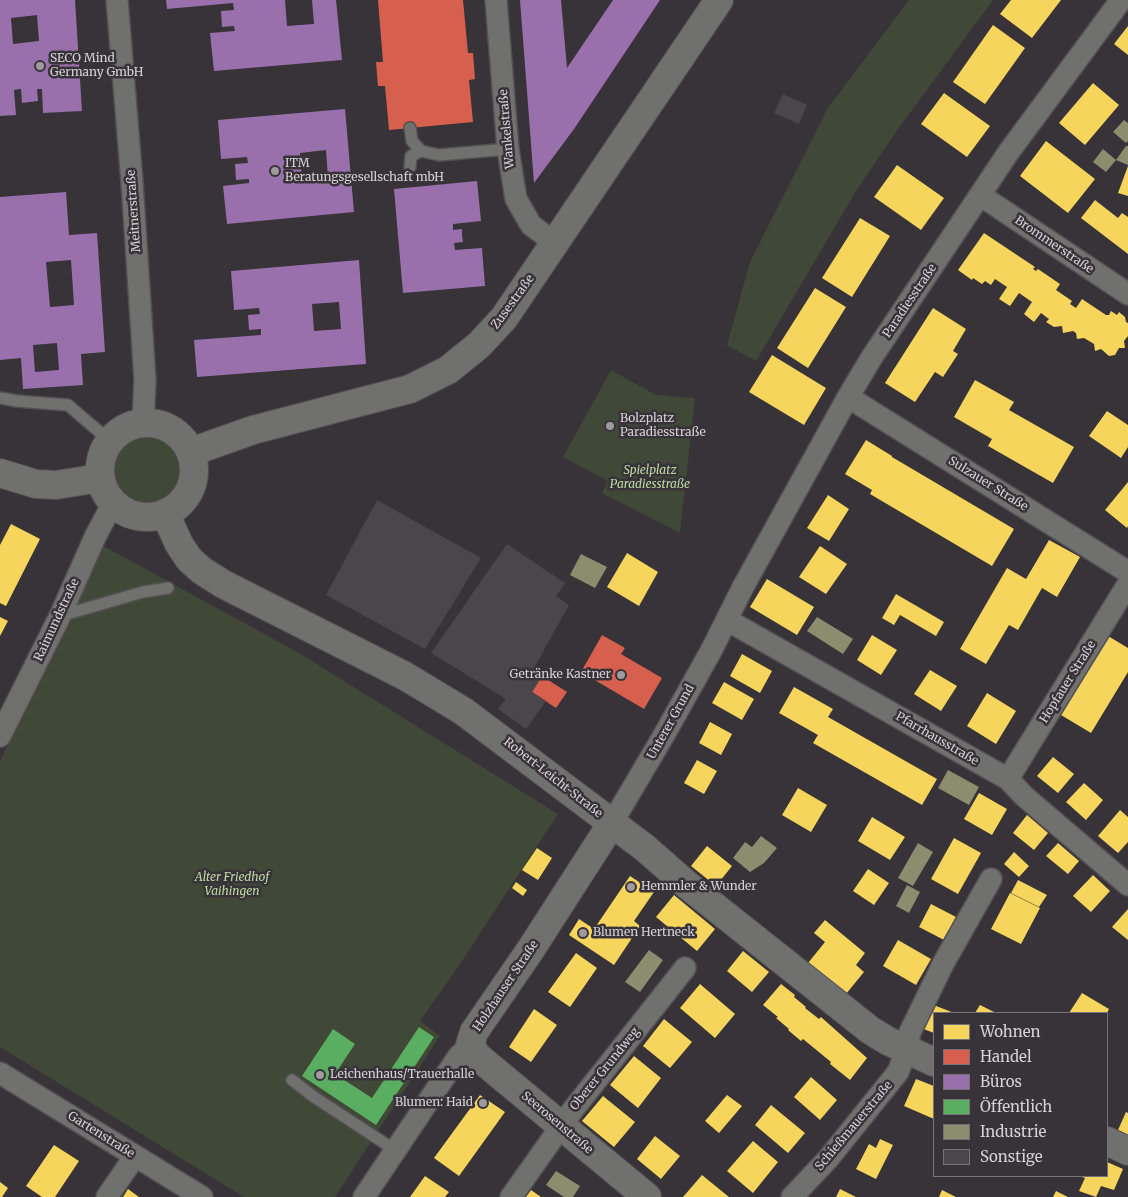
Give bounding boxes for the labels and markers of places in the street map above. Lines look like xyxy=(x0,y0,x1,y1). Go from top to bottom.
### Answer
place label: SECO Mind Germany GmbH xyxy=(50,52,143,80)
marker: SECO Mind Germany GmbH xyxy=(34,60,46,72)
place label: ITM Beratungsgesellschaft mbH xyxy=(285,157,444,185)
marker: ITM Beratungsgesellschaft mbH xyxy=(269,165,281,177)
place label: Bolzplatz Paradiesstraße xyxy=(620,412,706,440)
marker: Bolzplatz Paradiesstraße xyxy=(604,420,616,432)
place label: Getränke Kastner xyxy=(510,668,611,682)
marker: Getränke Kastner xyxy=(615,669,627,681)
place label: Hemmler & Wunder xyxy=(641,880,757,894)
marker: Hemmler & Wunder xyxy=(625,881,637,893)
place label: Blumen Hertneck xyxy=(593,926,695,940)
marker: Blumen Hertneck xyxy=(577,927,589,939)
place label: Leichenhaus/Trauerhalle xyxy=(330,1068,474,1082)
marker: Leichenhaus/Trauerhalle xyxy=(314,1069,326,1081)
place label: Blumen: Haid xyxy=(395,1096,473,1110)
marker: Blumen: Haid xyxy=(477,1097,489,1109)

